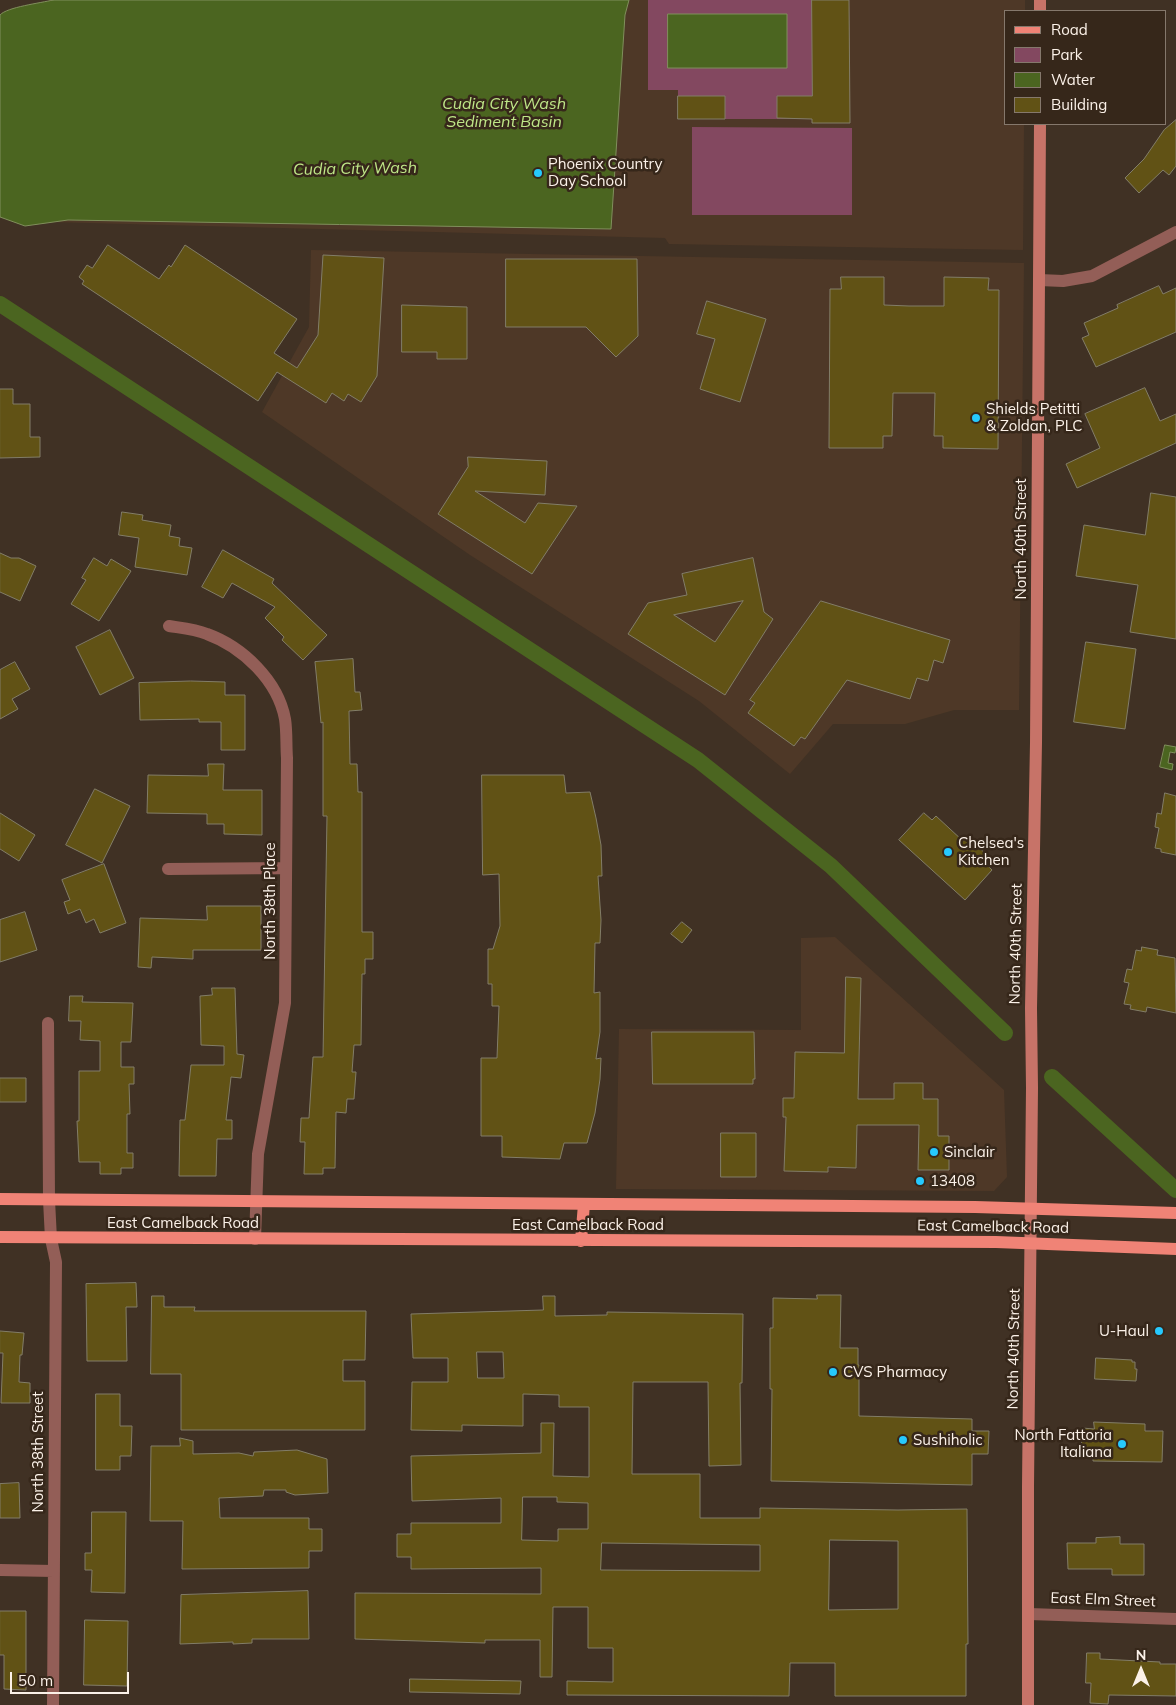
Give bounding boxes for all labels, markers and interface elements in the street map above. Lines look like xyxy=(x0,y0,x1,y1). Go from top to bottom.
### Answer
legend xyxy=(1004,10,1166,125)
text: Road xyxy=(1051,20,1088,39)
text: Park xyxy=(1051,45,1083,64)
text: Water xyxy=(1051,70,1095,89)
water label: Cudia City Wash Sediment Basin xyxy=(442,94,566,132)
text: Building xyxy=(1051,95,1107,114)
place label: Phoenix Country Day School xyxy=(548,155,662,190)
water label: Cudia City Wash xyxy=(293,158,417,180)
marker: Phoenix Country Day School xyxy=(532,167,544,179)
place label: Shields Petitti & Zoldan, PLC xyxy=(986,400,1083,435)
marker: Shields Petitti & Zoldan, PLC xyxy=(970,412,982,424)
street label: North 40th Street xyxy=(1012,478,1030,600)
place label: Chelsea's Kitchen xyxy=(958,834,1024,869)
street label: North 38th Place xyxy=(261,842,279,960)
marker: Chelsea's Kitchen xyxy=(942,846,954,858)
street label: North 40th Street xyxy=(1006,883,1026,1005)
place label: Sinclair xyxy=(944,1143,995,1161)
marker: Sinclair xyxy=(928,1146,940,1158)
place label: 13408 xyxy=(930,1172,975,1190)
marker: 13408 xyxy=(914,1175,926,1187)
street label: East Camelback Road xyxy=(107,1214,259,1232)
street label: East Camelback Road xyxy=(512,1216,664,1234)
street label: East Camelback Road xyxy=(917,1217,1069,1237)
street label: North 40th Street xyxy=(1004,1288,1024,1410)
place label: U-Haul xyxy=(1099,1322,1149,1340)
marker: U-Haul xyxy=(1153,1325,1165,1337)
place label: CVS Pharmacy xyxy=(843,1363,947,1381)
marker: CVS Pharmacy xyxy=(827,1366,839,1378)
street label: North 38th Street xyxy=(29,1391,47,1513)
place label: North Fattoria Italiana xyxy=(1014,1426,1112,1461)
place label: Sushiholic xyxy=(913,1431,983,1449)
marker: Sushiholic xyxy=(897,1434,909,1446)
marker: North Fattoria Italiana xyxy=(1116,1438,1128,1450)
street label: East Elm Street xyxy=(1050,1589,1156,1611)
north arrow xyxy=(1116,1645,1166,1695)
text: N xyxy=(1136,1646,1146,1664)
scale bar xyxy=(12,1662,131,1694)
text: 50 m xyxy=(18,1671,53,1690)

